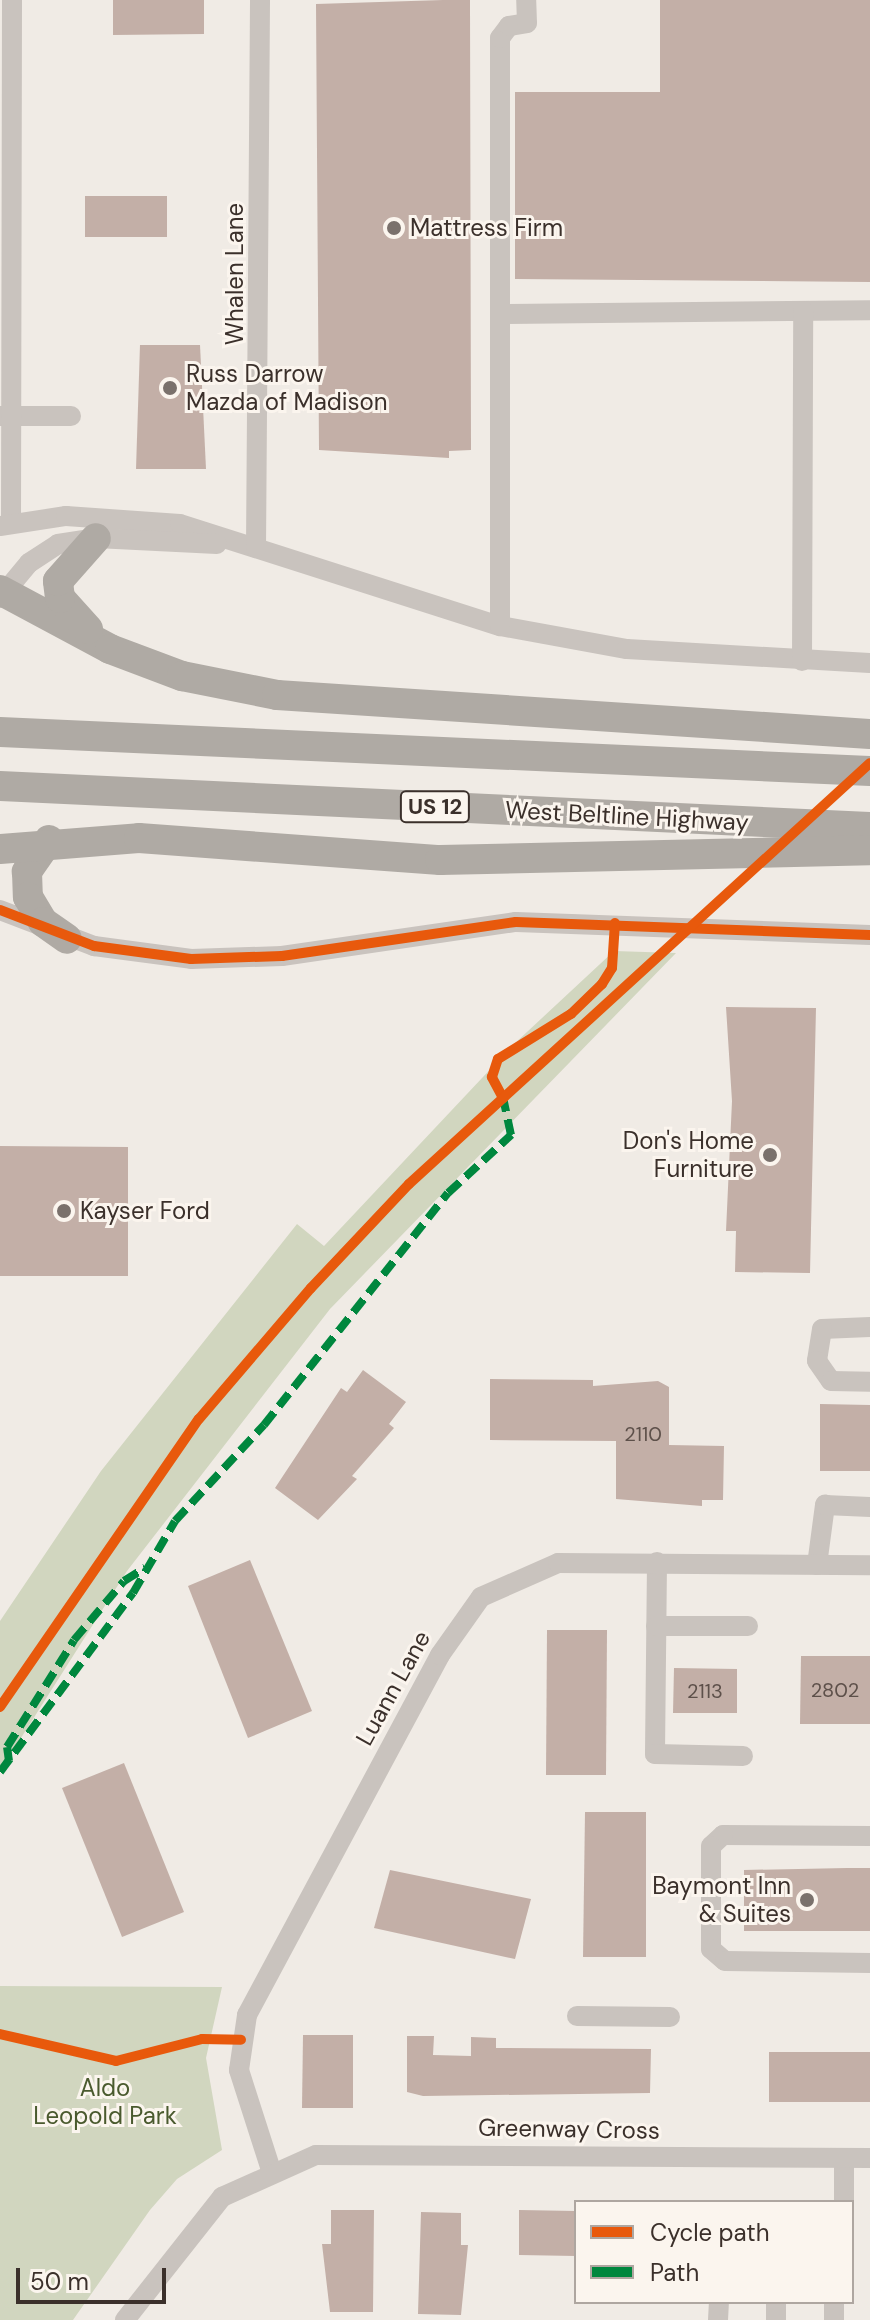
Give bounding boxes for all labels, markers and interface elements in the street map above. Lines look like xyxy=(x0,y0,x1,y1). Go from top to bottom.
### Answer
street label: Whalen Lane xyxy=(221,203,249,345)
place label: Mattress Firm xyxy=(410,214,563,242)
marker: Mattress Firm xyxy=(385,219,403,237)
place label: Russ Darrow Mazda of Madison xyxy=(186,360,388,416)
marker: Russ Darrow Mazda of Madison xyxy=(161,379,179,397)
road number: US 12 xyxy=(399,789,471,825)
street label: West Beltline Highway xyxy=(504,795,750,837)
place label: Don's Home Furniture xyxy=(623,1127,754,1183)
marker: Don's Home Furniture xyxy=(761,1146,779,1164)
place label: Kayser Ford xyxy=(80,1197,210,1225)
marker: Kayser Ford xyxy=(55,1202,73,1220)
house number: 2110 xyxy=(624,1422,662,1446)
street label: Luann Lane xyxy=(350,1626,436,1750)
house number: 2802 xyxy=(811,1678,859,1702)
house number: 2113 xyxy=(687,1679,723,1703)
place label: Baymont Inn & Suites xyxy=(652,1872,791,1928)
marker: Baymont Inn & Suites xyxy=(798,1891,816,1909)
park label: Aldo Leopold Park xyxy=(33,2074,177,2130)
street label: Greenway Cross xyxy=(478,2113,660,2145)
legend xyxy=(574,2200,854,2304)
text: Cycle path xyxy=(650,2217,769,2248)
scale bar xyxy=(20,2252,170,2302)
text: Path xyxy=(650,2257,699,2288)
text: 50 m xyxy=(30,2266,89,2297)

